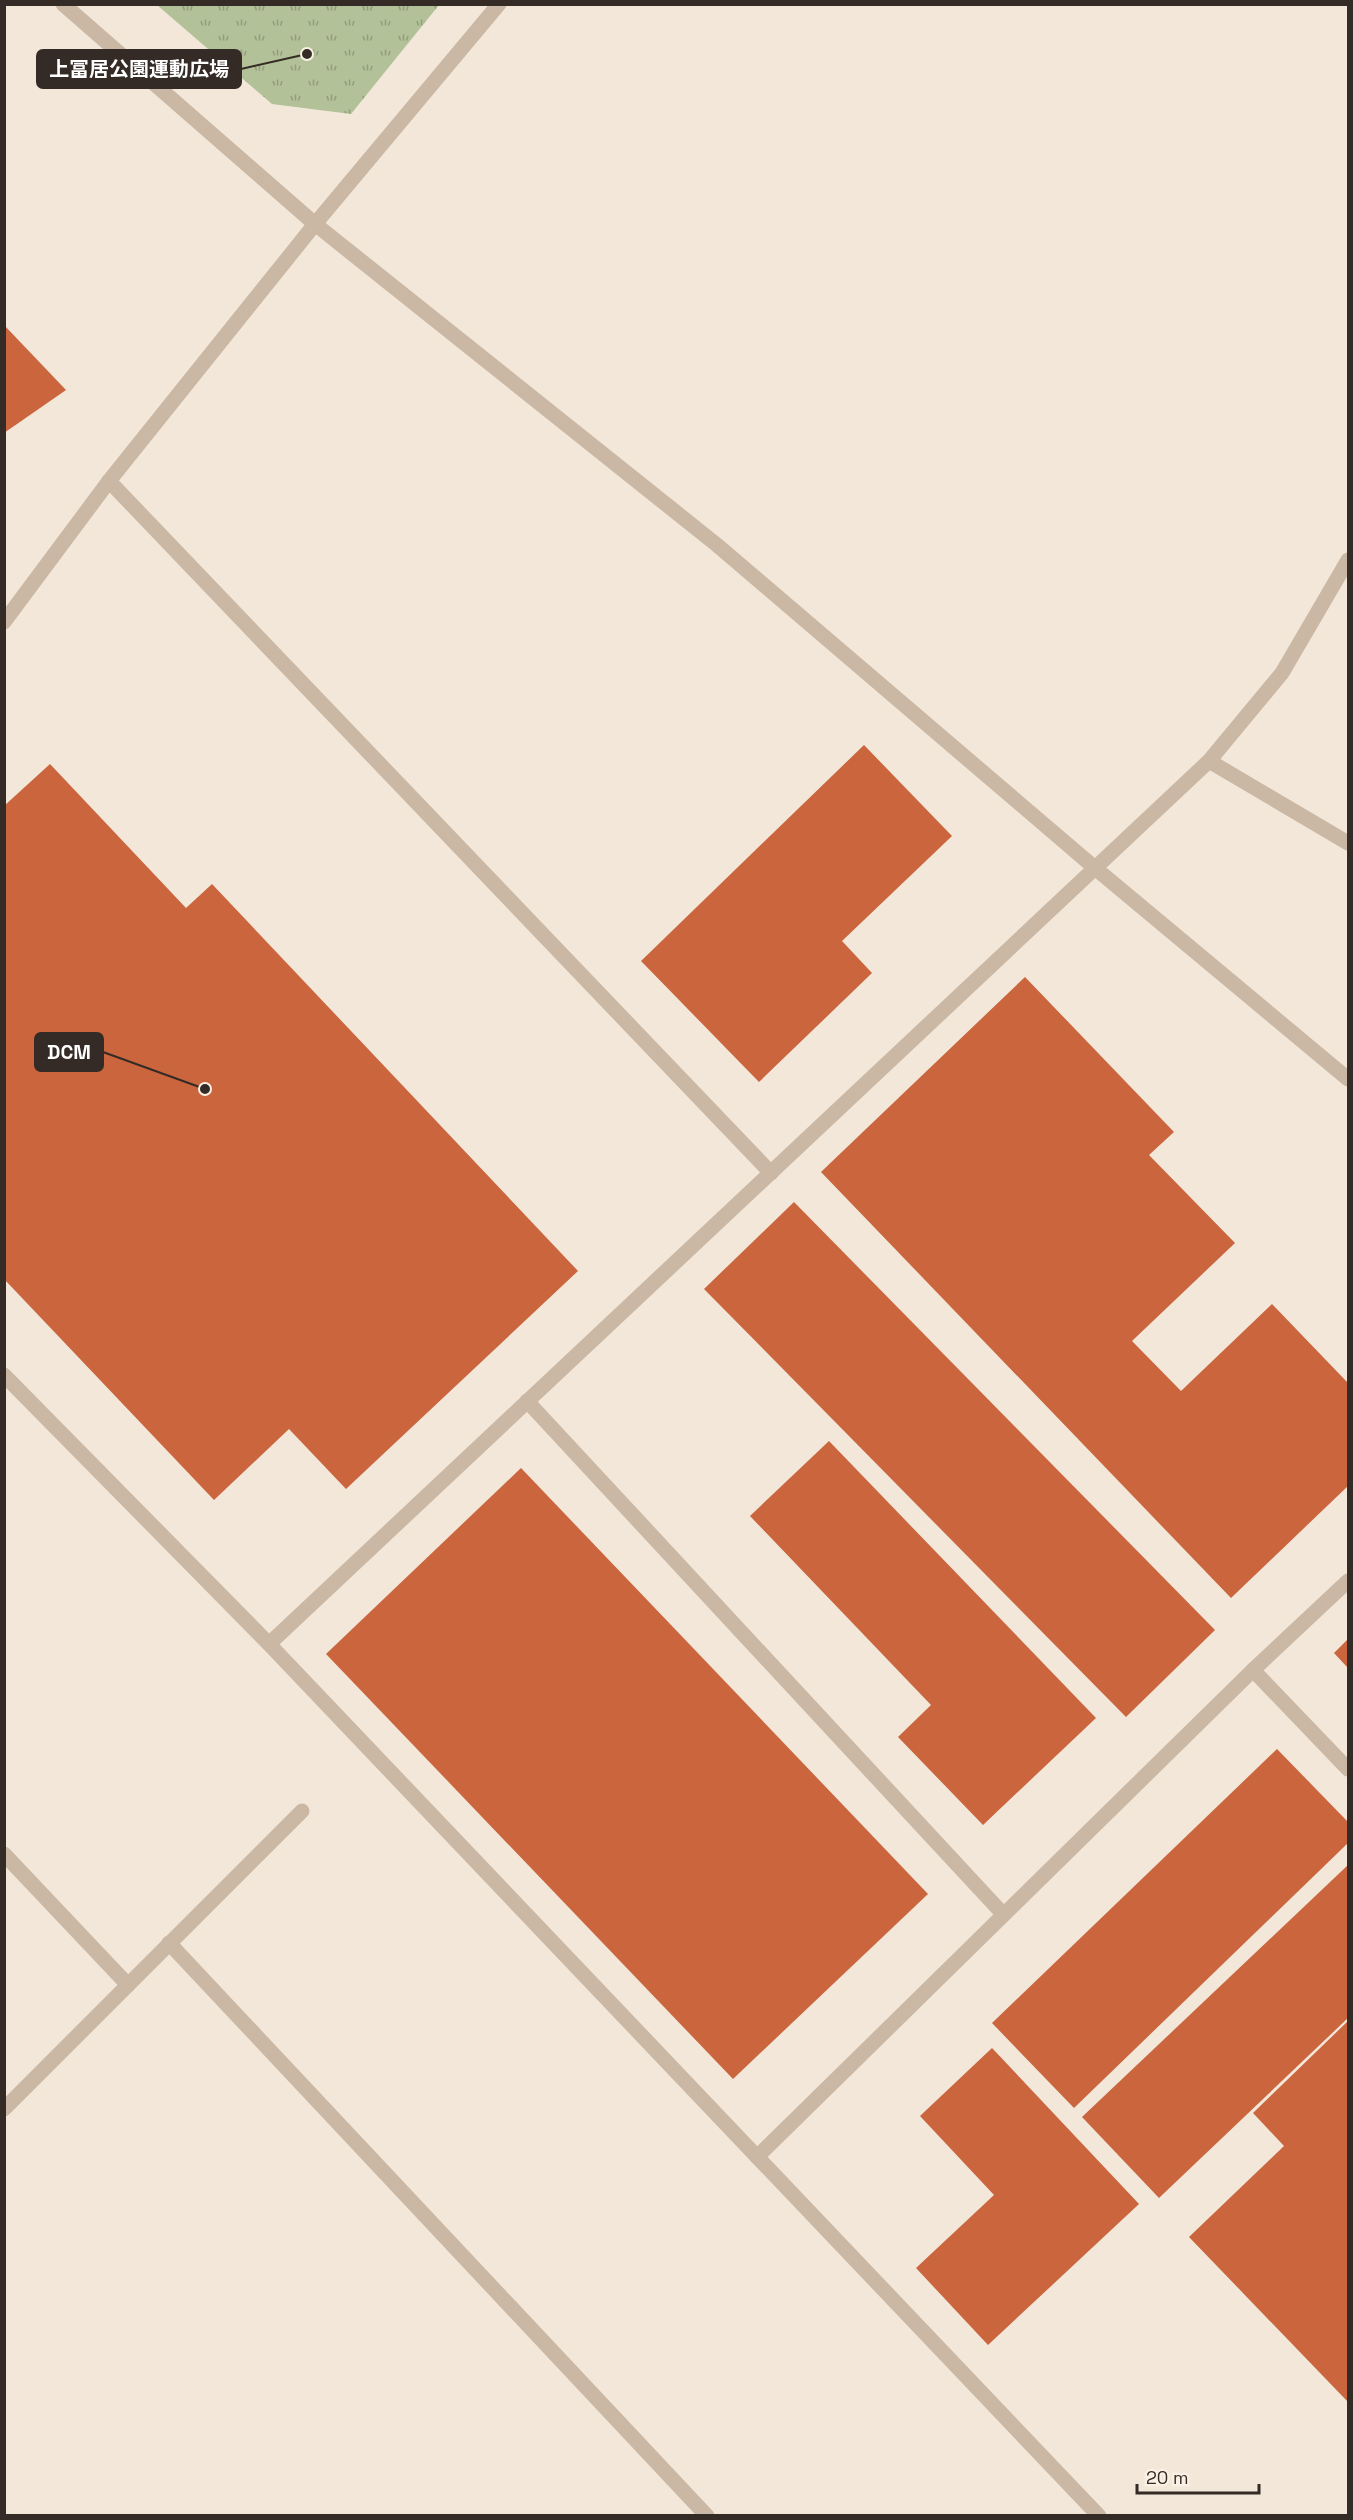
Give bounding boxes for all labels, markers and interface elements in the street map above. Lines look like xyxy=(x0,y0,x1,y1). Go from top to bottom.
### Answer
callout: 上冨居公園運動広場 xyxy=(37,50,241,88)
text: 上冨居公園運動広場 xyxy=(49,56,229,82)
callout: DCM xyxy=(35,1033,103,1071)
text: DCM xyxy=(47,1039,91,1065)
scale bar xyxy=(1137,2457,1258,2495)
text: 20 m xyxy=(1146,2466,1189,2489)

